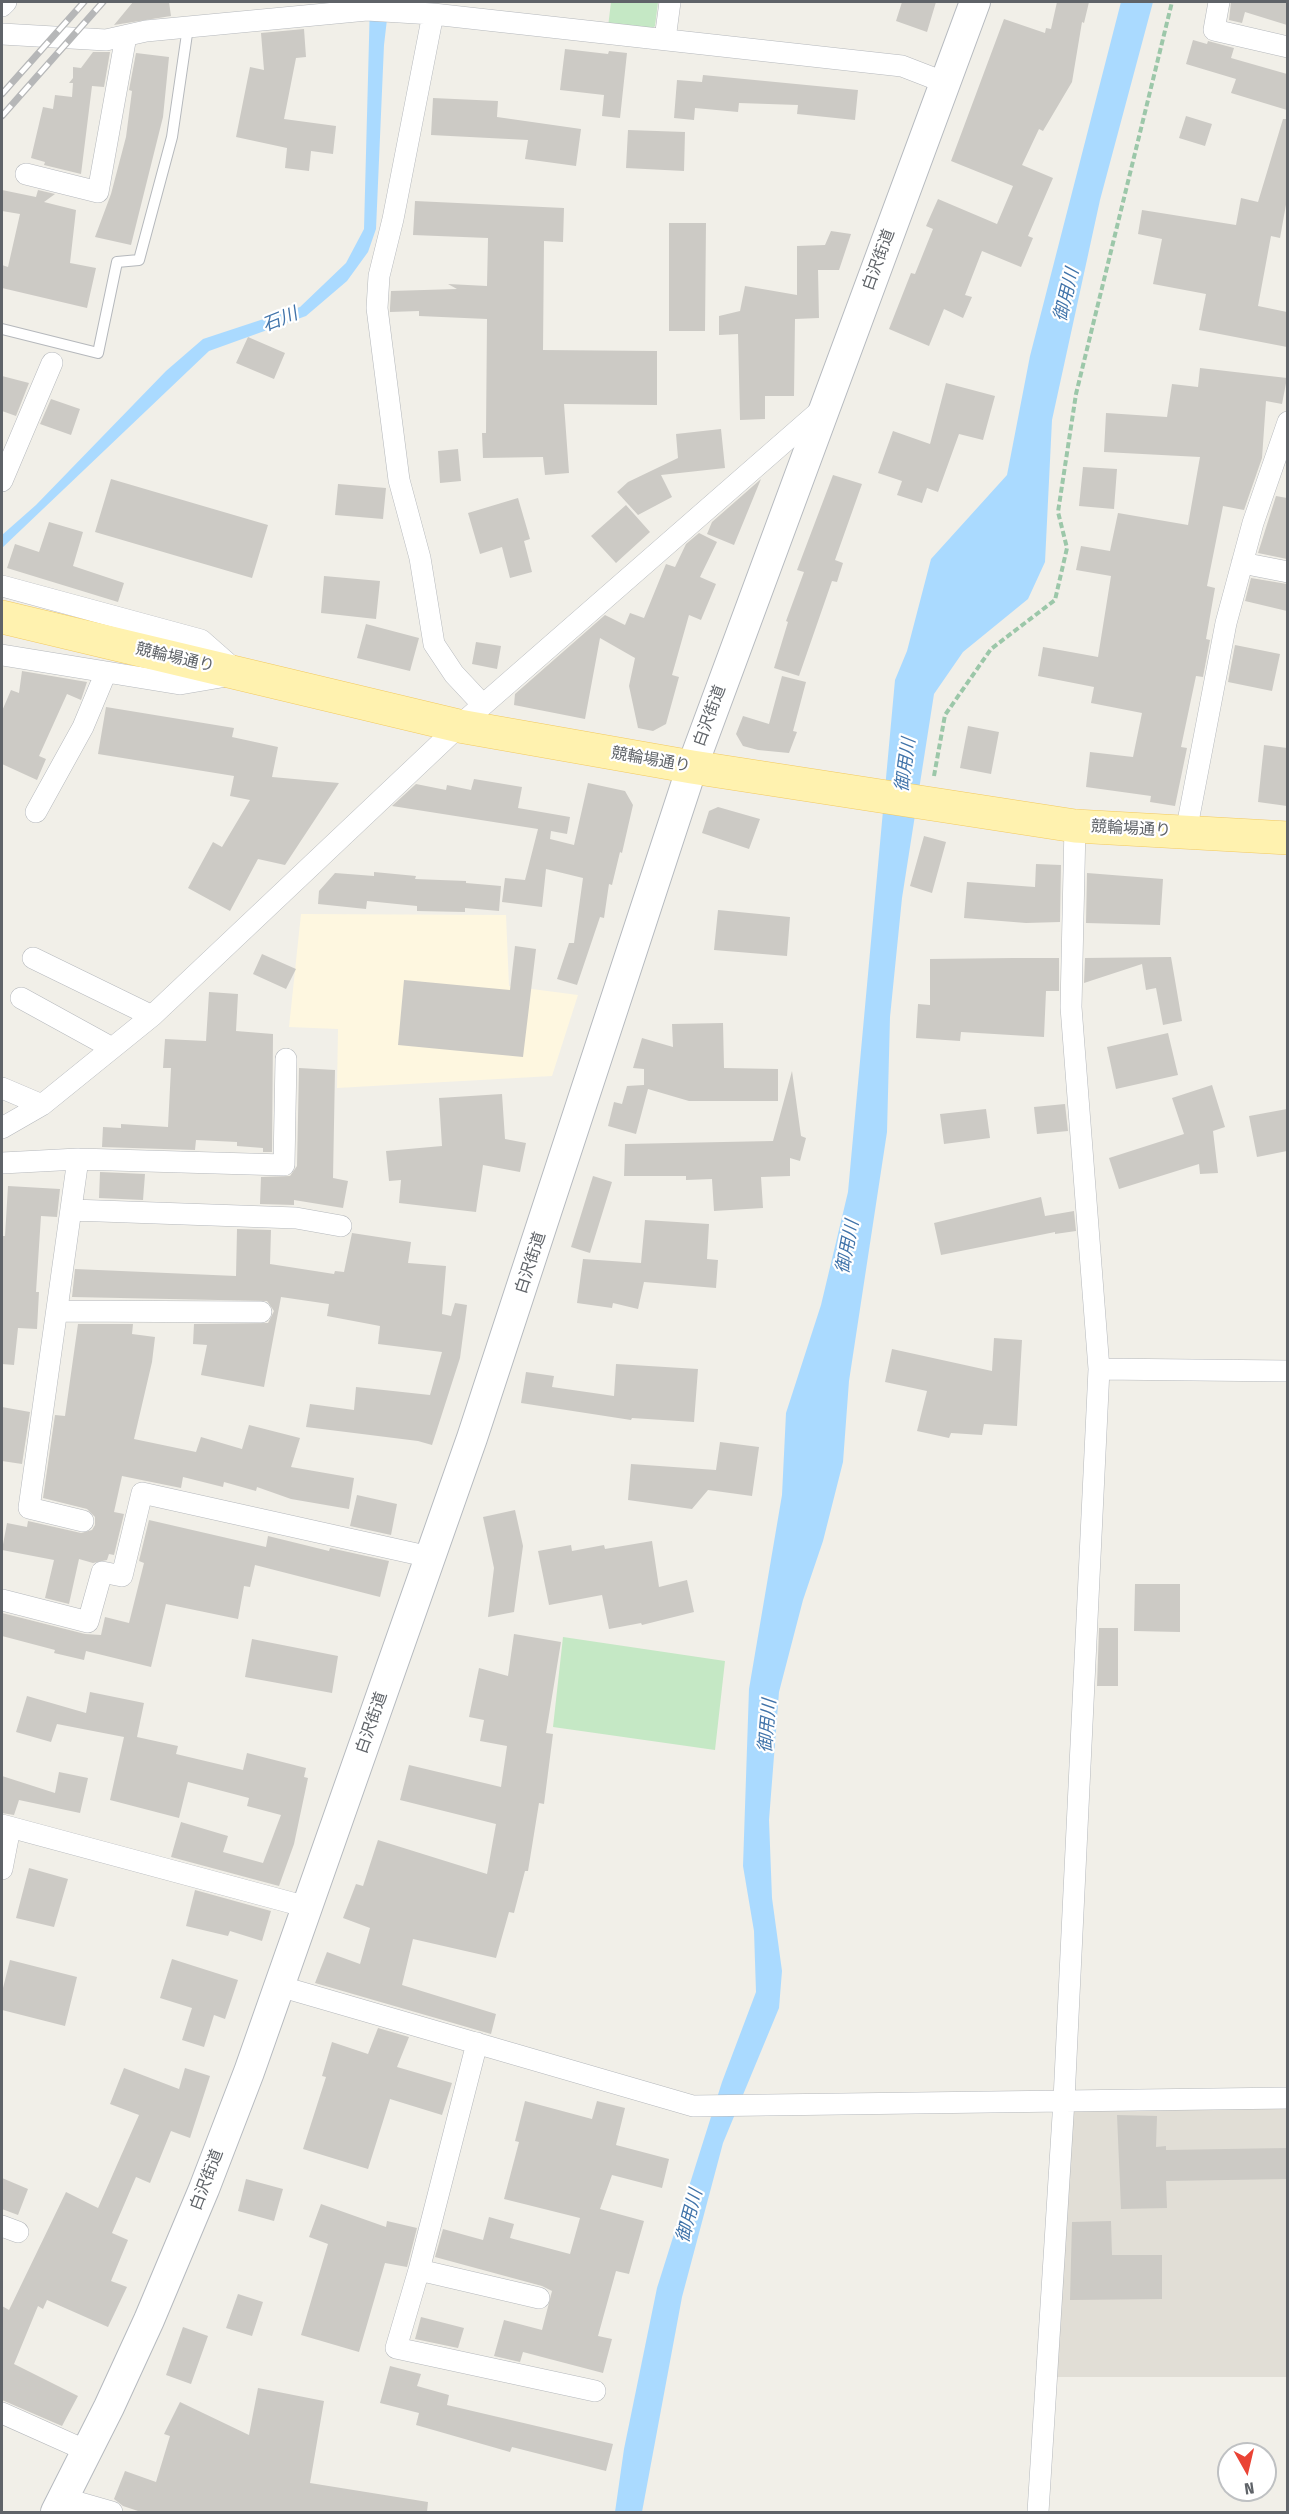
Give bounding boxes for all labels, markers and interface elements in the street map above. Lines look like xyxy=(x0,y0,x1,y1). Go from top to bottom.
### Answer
street label: 白沢街道 xyxy=(859,227,899,293)
water label: 御用川 xyxy=(1050,266,1084,324)
water label: 石川 xyxy=(259,303,301,337)
street label: 競輪場通り xyxy=(134,640,216,676)
street label: 白沢街道 xyxy=(690,683,730,749)
water label: 御用川 xyxy=(892,737,920,793)
street label: 競輪場通り xyxy=(610,744,692,776)
street label: 競輪場通り xyxy=(1091,817,1171,841)
water label: 御用川 xyxy=(832,1218,864,1276)
street label: 白沢街道 xyxy=(512,1230,550,1296)
street label: 白沢街道 xyxy=(353,1690,391,1756)
water label: 御用川 xyxy=(755,1698,781,1754)
street label: 白沢街道 xyxy=(187,2147,227,2213)
water label: 御用川 xyxy=(673,2187,707,2245)
north arrow xyxy=(1217,2442,1277,2502)
text: N xyxy=(1243,2478,1255,2498)

